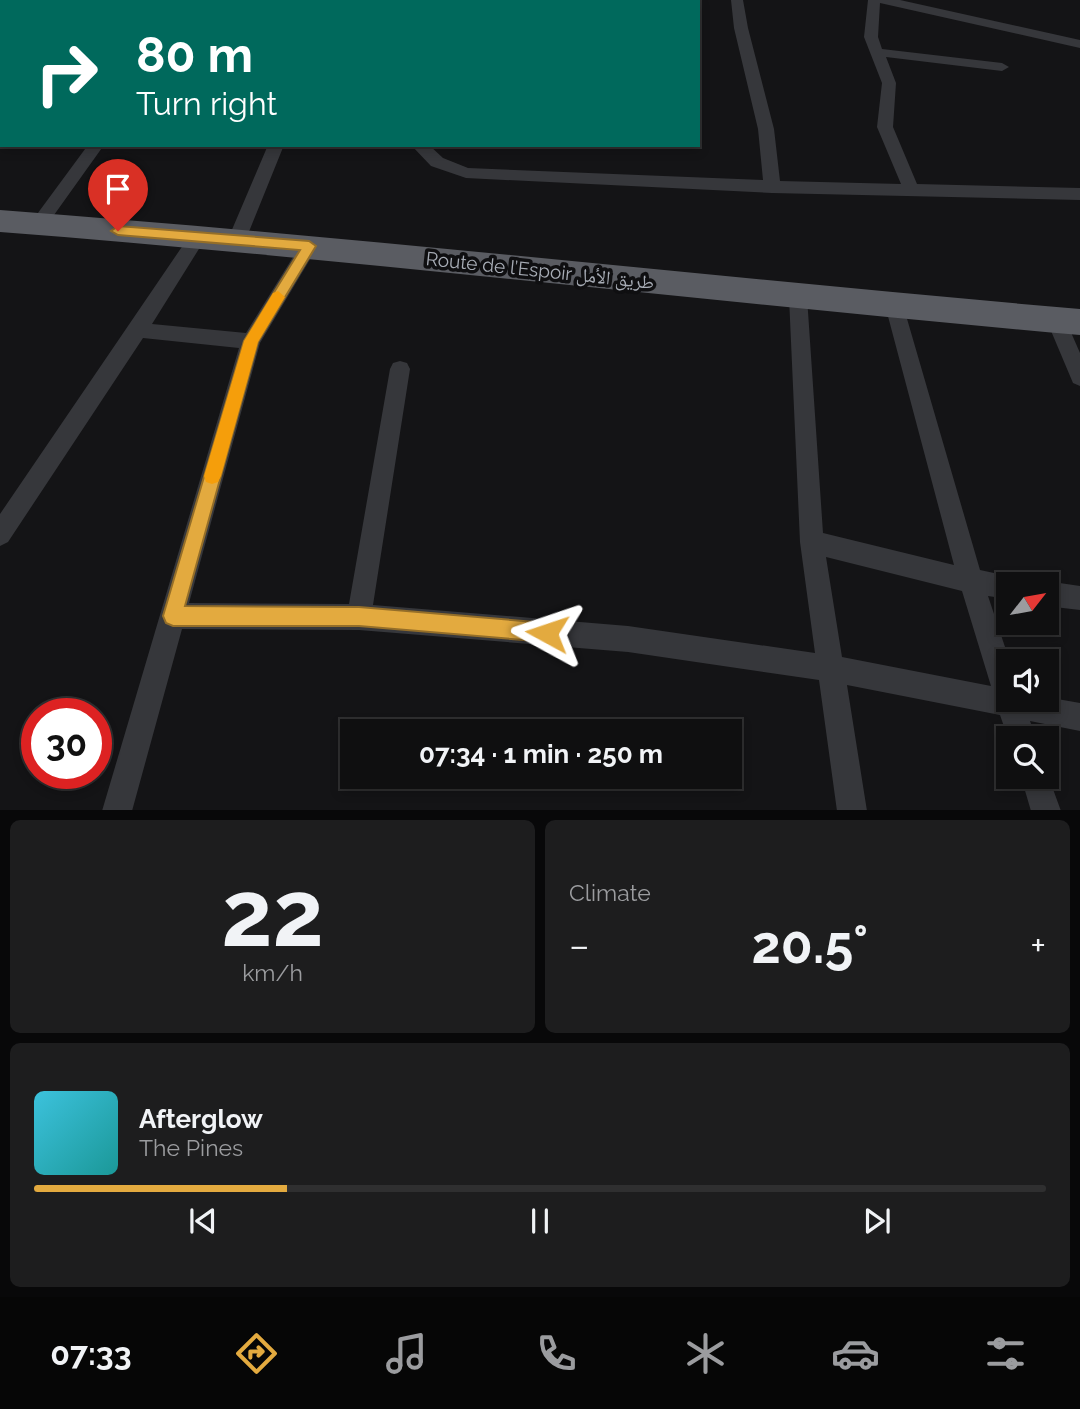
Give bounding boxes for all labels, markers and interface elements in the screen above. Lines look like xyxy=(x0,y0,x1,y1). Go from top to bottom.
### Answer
text: 80 m xyxy=(136,26,253,83)
icon: right xyxy=(21,28,112,119)
text: Turn right xyxy=(136,85,277,122)
pin xyxy=(88,159,148,231)
icon: arrive xyxy=(99,170,137,208)
street label: Route de l’Espoir طريق الأمل xyxy=(425,247,655,294)
north arrow xyxy=(996,572,1059,635)
map controls xyxy=(996,572,1059,789)
position arrow xyxy=(510,596,584,670)
button: sound xyxy=(996,649,1059,712)
speed limit sign: 30 xyxy=(21,698,112,789)
button: search xyxy=(996,726,1059,789)
text: 07:34 · 1 min · 250 m xyxy=(419,739,663,769)
text: 22 xyxy=(221,860,324,967)
text: Climate xyxy=(569,879,651,906)
text: 20.5° xyxy=(752,914,868,975)
text: − xyxy=(569,923,589,968)
text: + xyxy=(1030,923,1046,968)
text: km/h xyxy=(242,959,303,986)
text: Afterglow xyxy=(139,1104,263,1134)
text: The Pines xyxy=(139,1134,243,1161)
icon: previous xyxy=(184,1202,222,1240)
icon: pause xyxy=(521,1202,559,1240)
icon: next xyxy=(858,1202,896,1240)
icon: directions xyxy=(232,1329,281,1378)
icon: music xyxy=(382,1329,431,1378)
icon: phone xyxy=(532,1329,581,1378)
icon: climate xyxy=(681,1329,730,1378)
icon: car xyxy=(831,1329,880,1378)
icon: filters xyxy=(981,1329,1030,1378)
text: 07:33 xyxy=(50,1335,132,1372)

